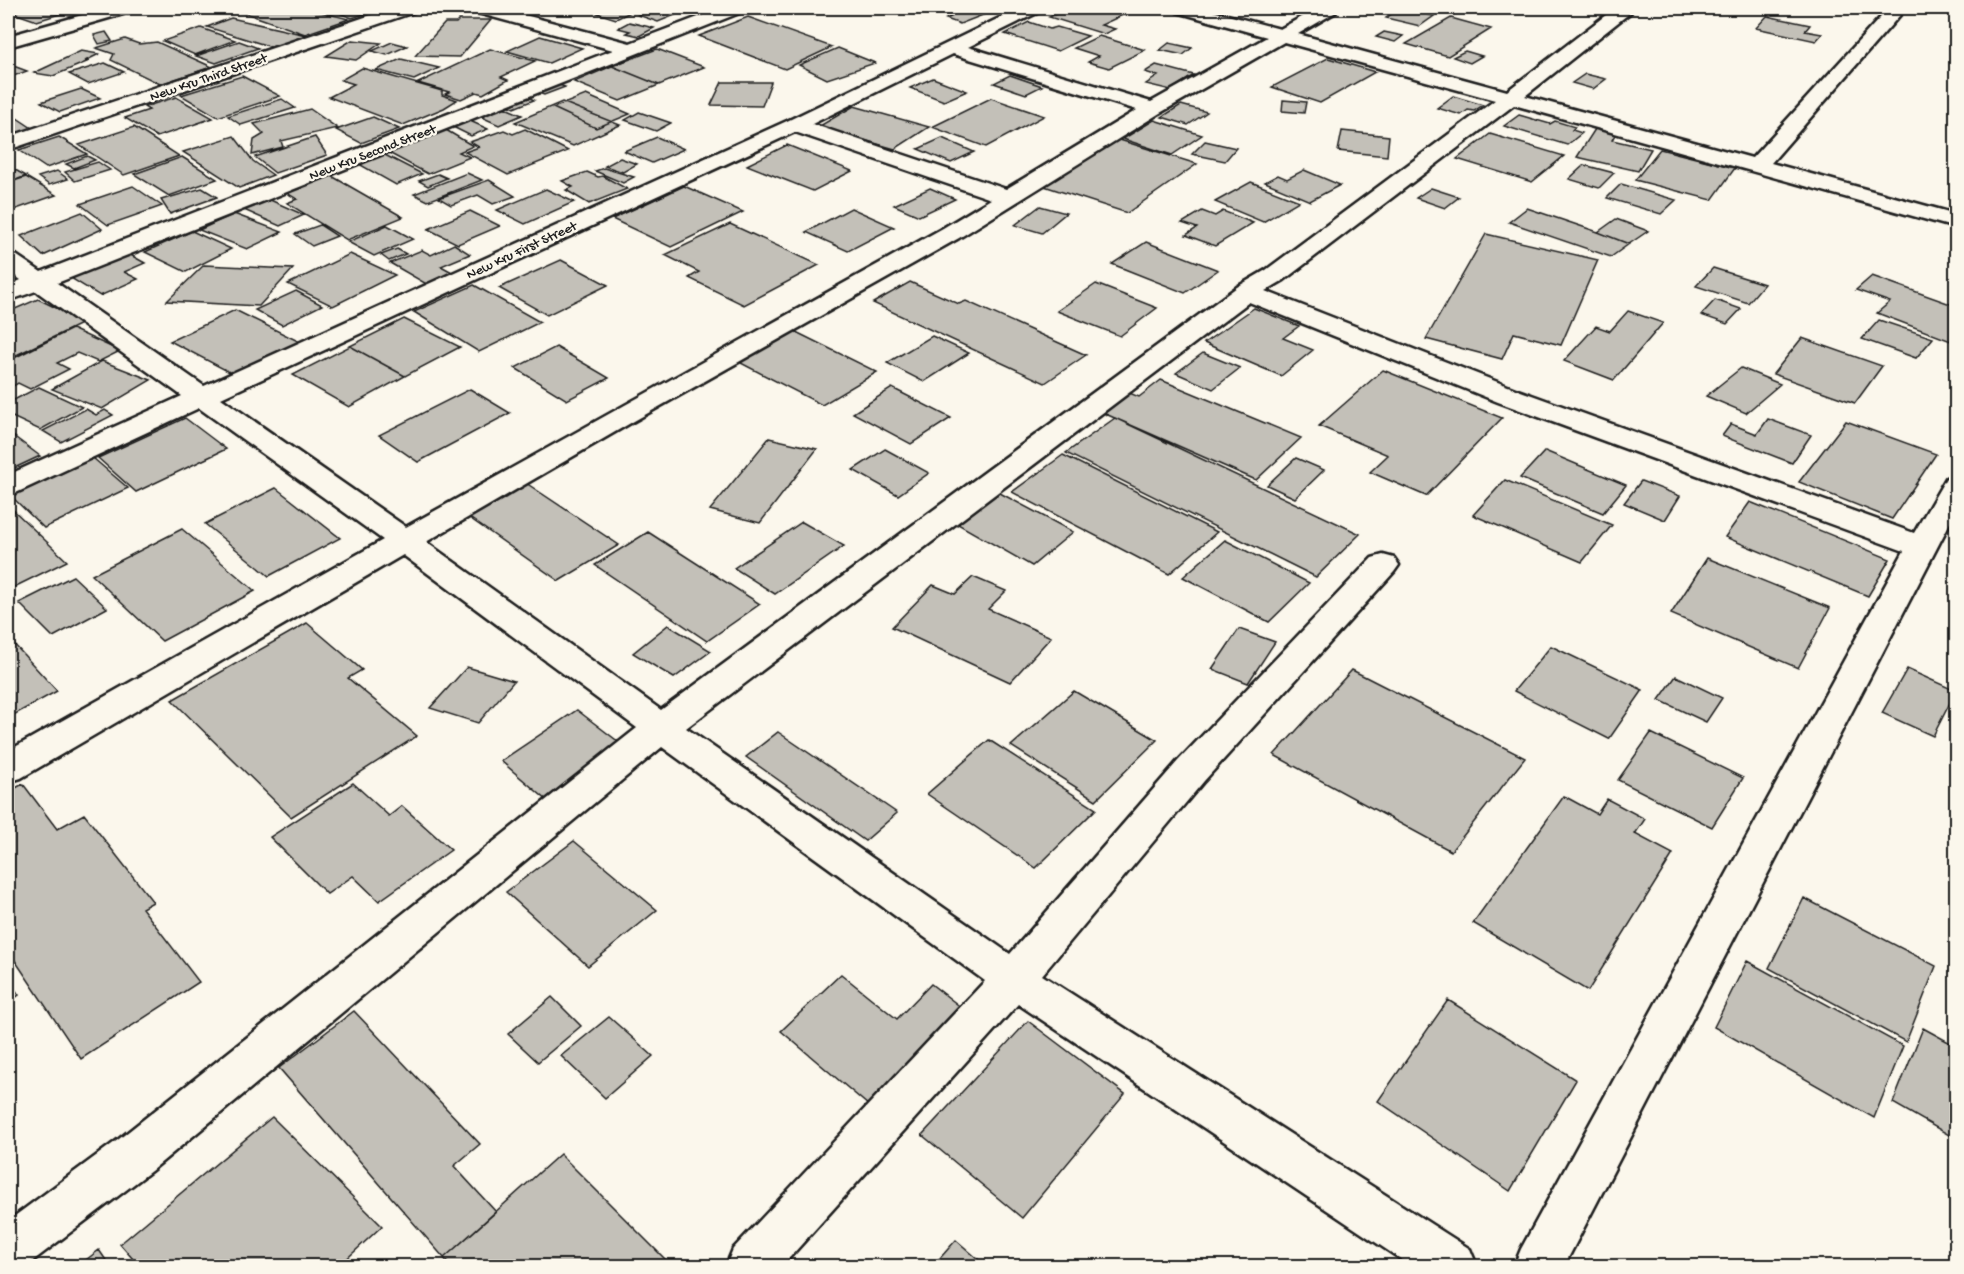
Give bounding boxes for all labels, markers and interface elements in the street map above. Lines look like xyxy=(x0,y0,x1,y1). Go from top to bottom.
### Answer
street label: New Kru Third Street xyxy=(148,50,271,106)
street label: New Kru Second Street xyxy=(307,121,440,185)
street label: New Kru First Street xyxy=(464,218,581,284)

